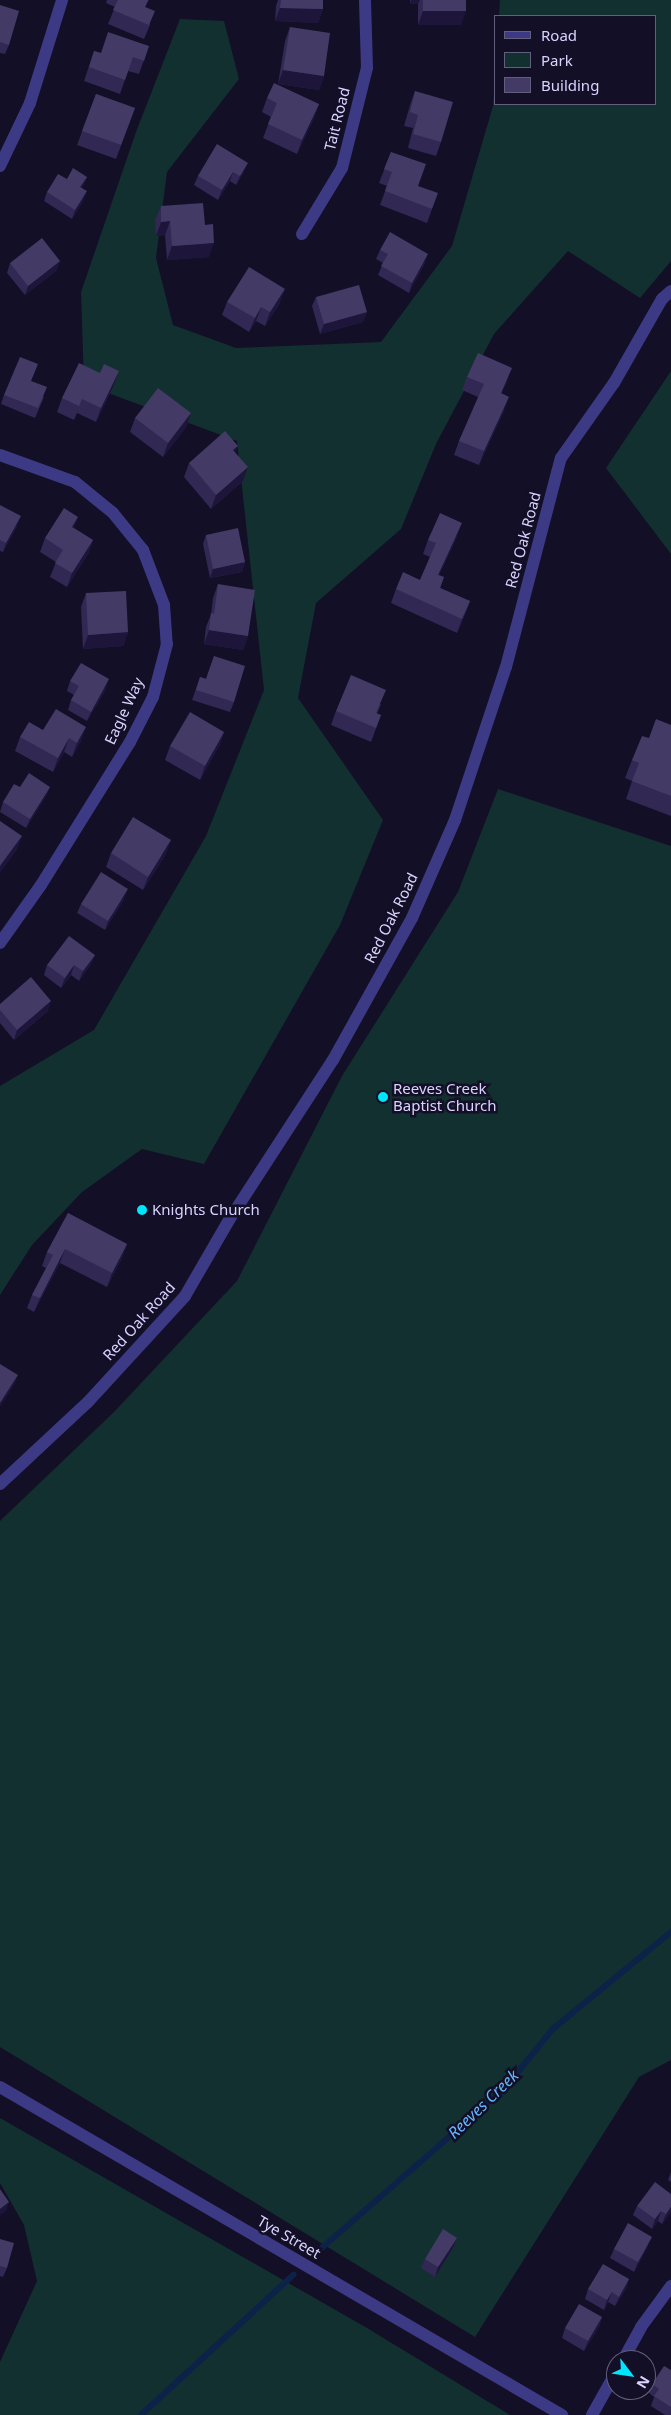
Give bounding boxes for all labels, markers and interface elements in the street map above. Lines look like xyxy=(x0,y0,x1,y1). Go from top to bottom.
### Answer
legend xyxy=(493,15,656,105)
text: Road xyxy=(541,25,577,45)
text: Park xyxy=(541,50,573,70)
text: Building xyxy=(541,75,599,95)
street label: Tait Road xyxy=(320,85,354,153)
street label: Red Oak Road xyxy=(501,490,545,590)
street label: Eagle Way xyxy=(101,675,147,747)
street label: Red Oak Road xyxy=(361,870,421,966)
place label: Reeves Creek Baptist Church xyxy=(393,1079,497,1114)
marker: Reeves Creek Baptist Church xyxy=(377,1091,389,1103)
place label: Knights Church xyxy=(152,1201,260,1219)
marker: Knights Church xyxy=(136,1204,148,1216)
street label: Red Oak Road xyxy=(99,1278,179,1364)
water label: Reeves Creek xyxy=(444,2066,522,2142)
street label: Tye Street xyxy=(254,2212,324,2262)
north arrow xyxy=(606,2350,656,2400)
text: N xyxy=(632,2373,655,2392)

